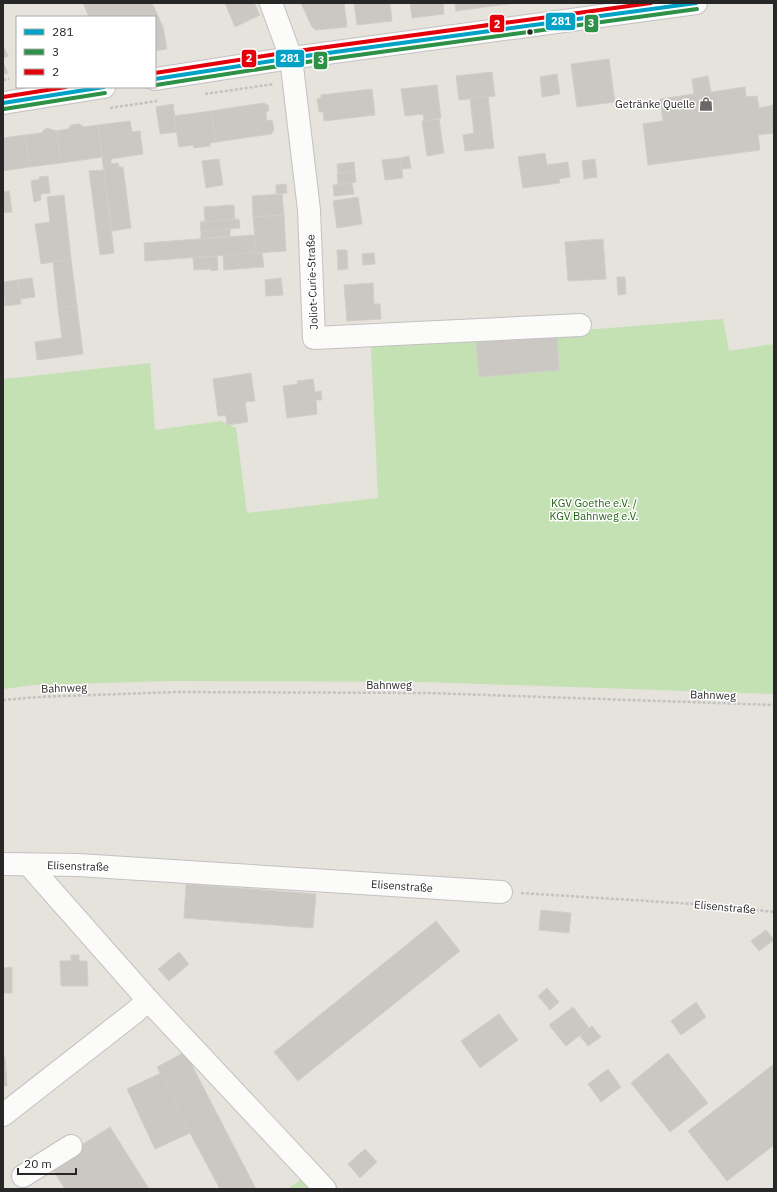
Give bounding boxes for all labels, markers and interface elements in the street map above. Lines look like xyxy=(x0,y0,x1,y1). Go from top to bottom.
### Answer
line badge: 281 xyxy=(545,12,576,31)
line badge: 2 xyxy=(489,14,505,33)
text: 281 xyxy=(551,14,571,28)
line badge: 3 xyxy=(584,14,599,33)
legend xyxy=(16,16,156,88)
text: 3 xyxy=(588,16,594,30)
text: 2 xyxy=(494,17,501,31)
text: 281 xyxy=(52,24,74,39)
unlabelled marker xyxy=(525,27,535,37)
text: 3 xyxy=(52,44,59,59)
line badge: 2 xyxy=(241,49,257,68)
line badge: 281 xyxy=(275,49,305,68)
text: 2 xyxy=(246,51,253,65)
text: 281 xyxy=(280,51,300,65)
line badge: 3 xyxy=(313,51,328,70)
text: 3 xyxy=(318,53,324,67)
text: 2 xyxy=(52,64,59,79)
shop icon: Getränke Quelle xyxy=(698,96,714,112)
place label: Getränke Quelle xyxy=(615,97,695,111)
street label: Joliot-Curie-Straße xyxy=(303,234,321,330)
park label: KGV Goethe e.V. / KGV Bahnweg e.V. xyxy=(550,496,639,523)
street label: Bahnweg xyxy=(366,678,412,692)
street label: Bahnweg xyxy=(41,680,87,696)
street label: Bahnweg xyxy=(690,687,736,703)
street label: Elisenstraße xyxy=(47,858,109,874)
street label: Elisenstraße xyxy=(371,877,433,895)
street label: Elisenstraße xyxy=(694,897,756,917)
scale bar xyxy=(18,1150,76,1176)
text: 20 m xyxy=(24,1156,52,1171)

